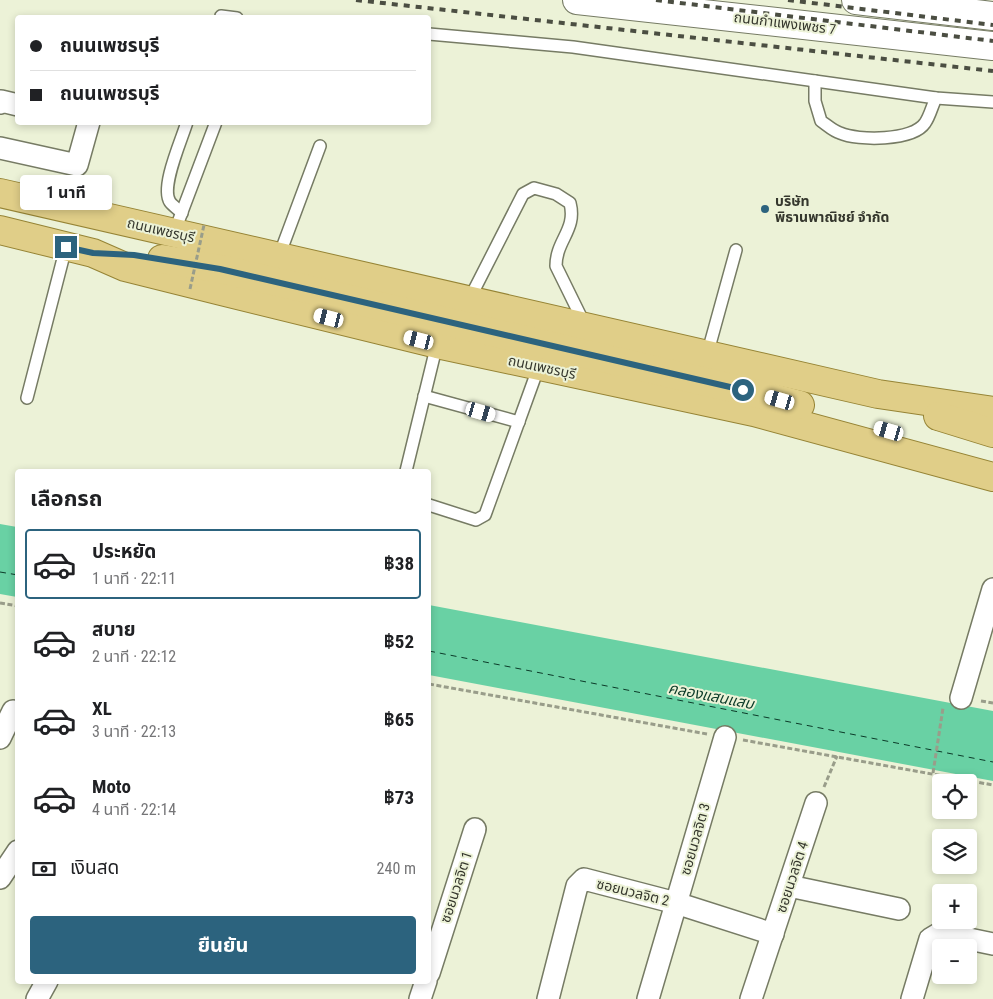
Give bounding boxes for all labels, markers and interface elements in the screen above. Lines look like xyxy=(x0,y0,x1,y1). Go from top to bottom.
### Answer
street label: ถนนกำแพงเพชร 7 xyxy=(733,9,837,37)
text: ถนนเพชรบุรี xyxy=(60,34,160,57)
text: ถนนเพชรบุรี xyxy=(60,82,160,105)
callout: 1 นาที xyxy=(20,174,112,210)
text: 1 นาที xyxy=(46,183,86,202)
place label: บริษัท พิธานพาณิชย์ จำกัด xyxy=(775,193,889,225)
marker: บริษัท พิธานพาณิชย์ จำกัด xyxy=(759,203,771,215)
street label: ถนนเพชรบุรี xyxy=(125,214,197,247)
route end xyxy=(55,236,77,258)
car xyxy=(312,307,345,329)
car xyxy=(402,329,435,351)
street label: ถนนเพชรบุรี xyxy=(506,352,578,383)
route start xyxy=(732,379,754,401)
car xyxy=(763,389,796,411)
car xyxy=(464,401,497,423)
car xyxy=(872,420,905,442)
text: เลือกรถ xyxy=(30,486,103,511)
text: ประหยัด xyxy=(92,540,156,563)
icon: car xyxy=(32,542,77,587)
text: ฿38 xyxy=(384,552,414,575)
text: 1 นาที · 22:11 xyxy=(92,569,176,588)
text: สบาย xyxy=(92,618,136,641)
icon: car xyxy=(32,620,77,665)
text: ฿52 xyxy=(384,630,414,653)
text: 2 นาที · 22:12 xyxy=(92,647,176,666)
water label: คลองแสนแสบ xyxy=(667,679,756,713)
text: XL xyxy=(92,697,112,720)
icon: car xyxy=(32,698,77,743)
text: ฿65 xyxy=(384,708,414,731)
text: 3 นาที · 22:13 xyxy=(92,722,176,741)
map controls xyxy=(932,774,977,984)
button: locate xyxy=(932,774,977,819)
text: Moto xyxy=(92,775,131,798)
icon: car xyxy=(32,776,77,821)
text: ฿73 xyxy=(384,786,414,809)
text: 4 นาที · 22:14 xyxy=(92,800,176,819)
street label: ซอยนวลจิต 3 xyxy=(677,801,713,877)
button: layers xyxy=(932,829,977,874)
street label: ซอยนวลจิต 4 xyxy=(773,839,811,915)
street label: ซอยนวลจิต 1 xyxy=(437,849,475,925)
icon: cash xyxy=(30,855,58,883)
text: เงินสด xyxy=(70,856,119,879)
text: 240 m xyxy=(377,859,416,878)
street label: ซอยนวลจิต 2 xyxy=(595,875,671,909)
button: + xyxy=(932,884,977,929)
button: ยืนยัน xyxy=(30,916,416,974)
button: − xyxy=(932,939,977,984)

